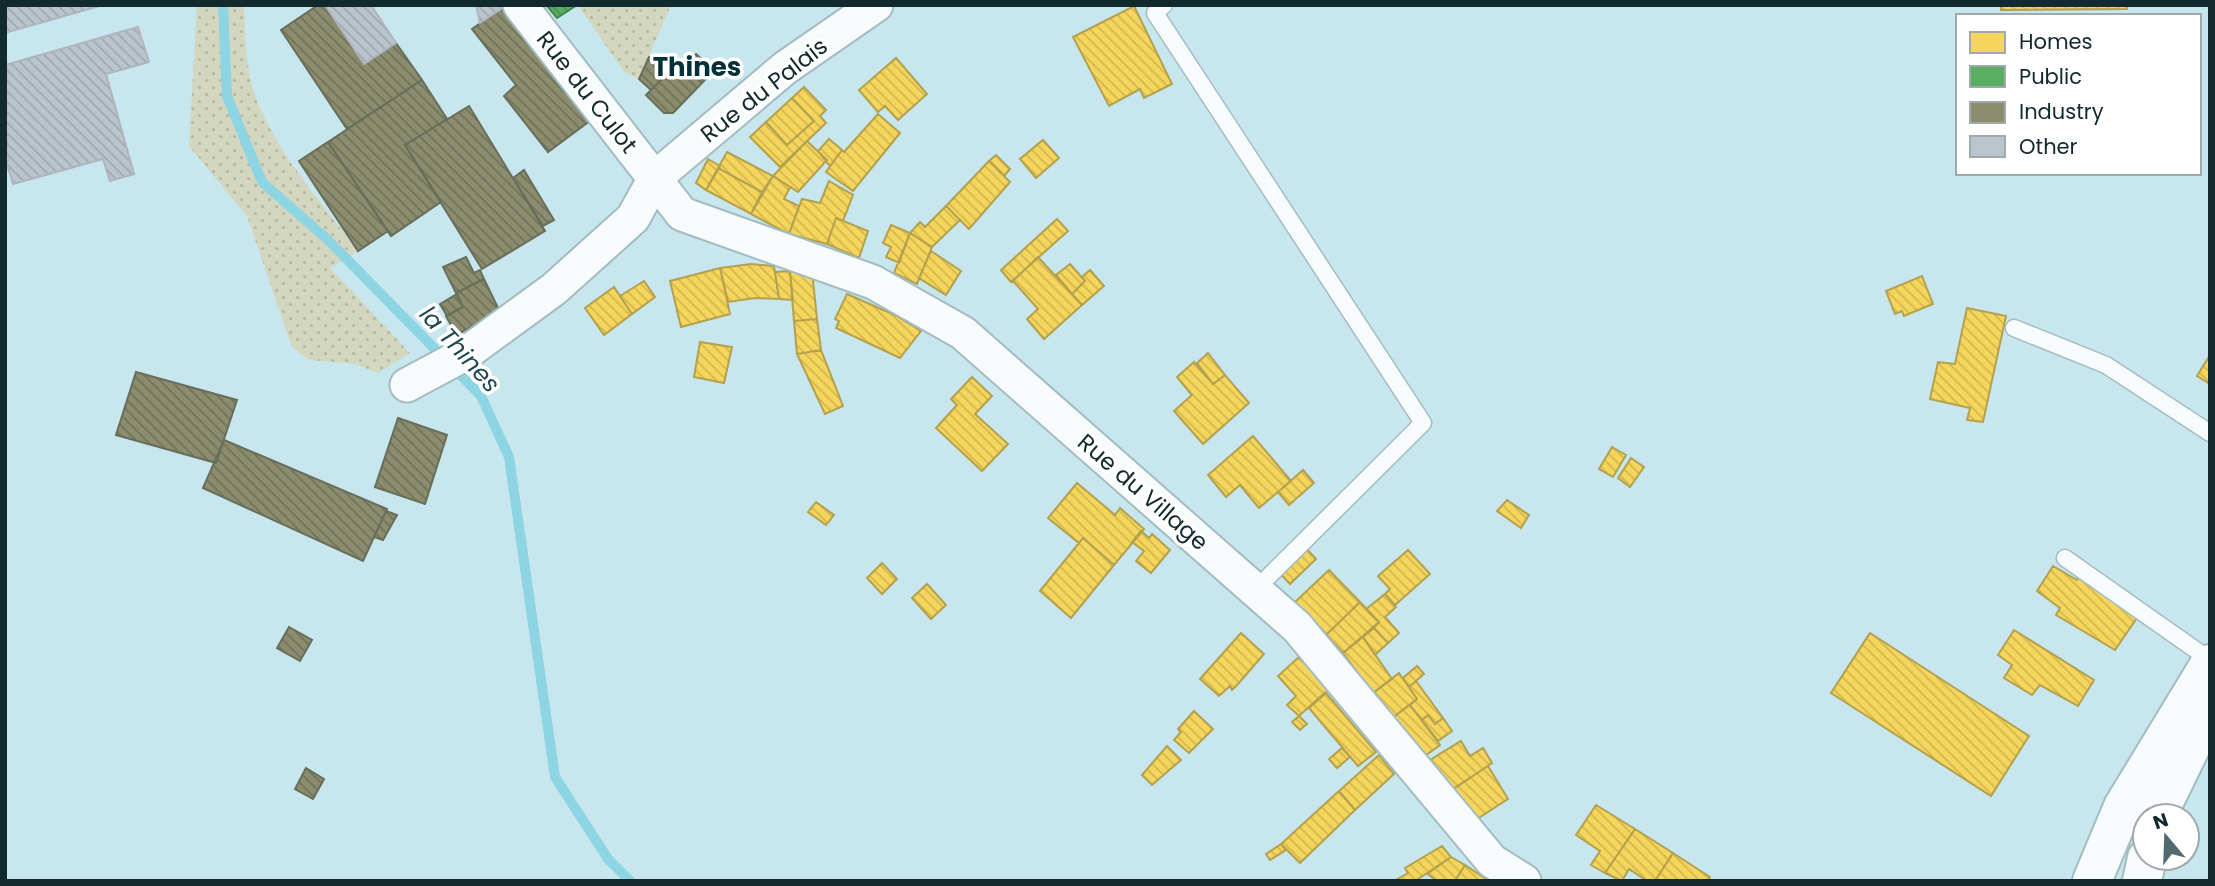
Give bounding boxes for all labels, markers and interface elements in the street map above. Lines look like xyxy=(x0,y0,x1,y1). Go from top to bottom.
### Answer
legend xyxy=(1956,14,2201,175)
street label: Rue du Culot xyxy=(529,24,645,160)
text: Homes xyxy=(2019,27,2093,56)
street label: Rue du Palais xyxy=(694,30,834,150)
district label: Thines xyxy=(653,49,741,85)
text: Public xyxy=(2019,62,2082,91)
text: Industry xyxy=(2019,97,2104,126)
text: Other xyxy=(2019,132,2078,161)
water label: la Thines xyxy=(412,298,508,400)
street label: Rue du Village xyxy=(1071,426,1215,558)
north arrow xyxy=(2131,802,2201,872)
text: N xyxy=(2149,806,2172,836)

